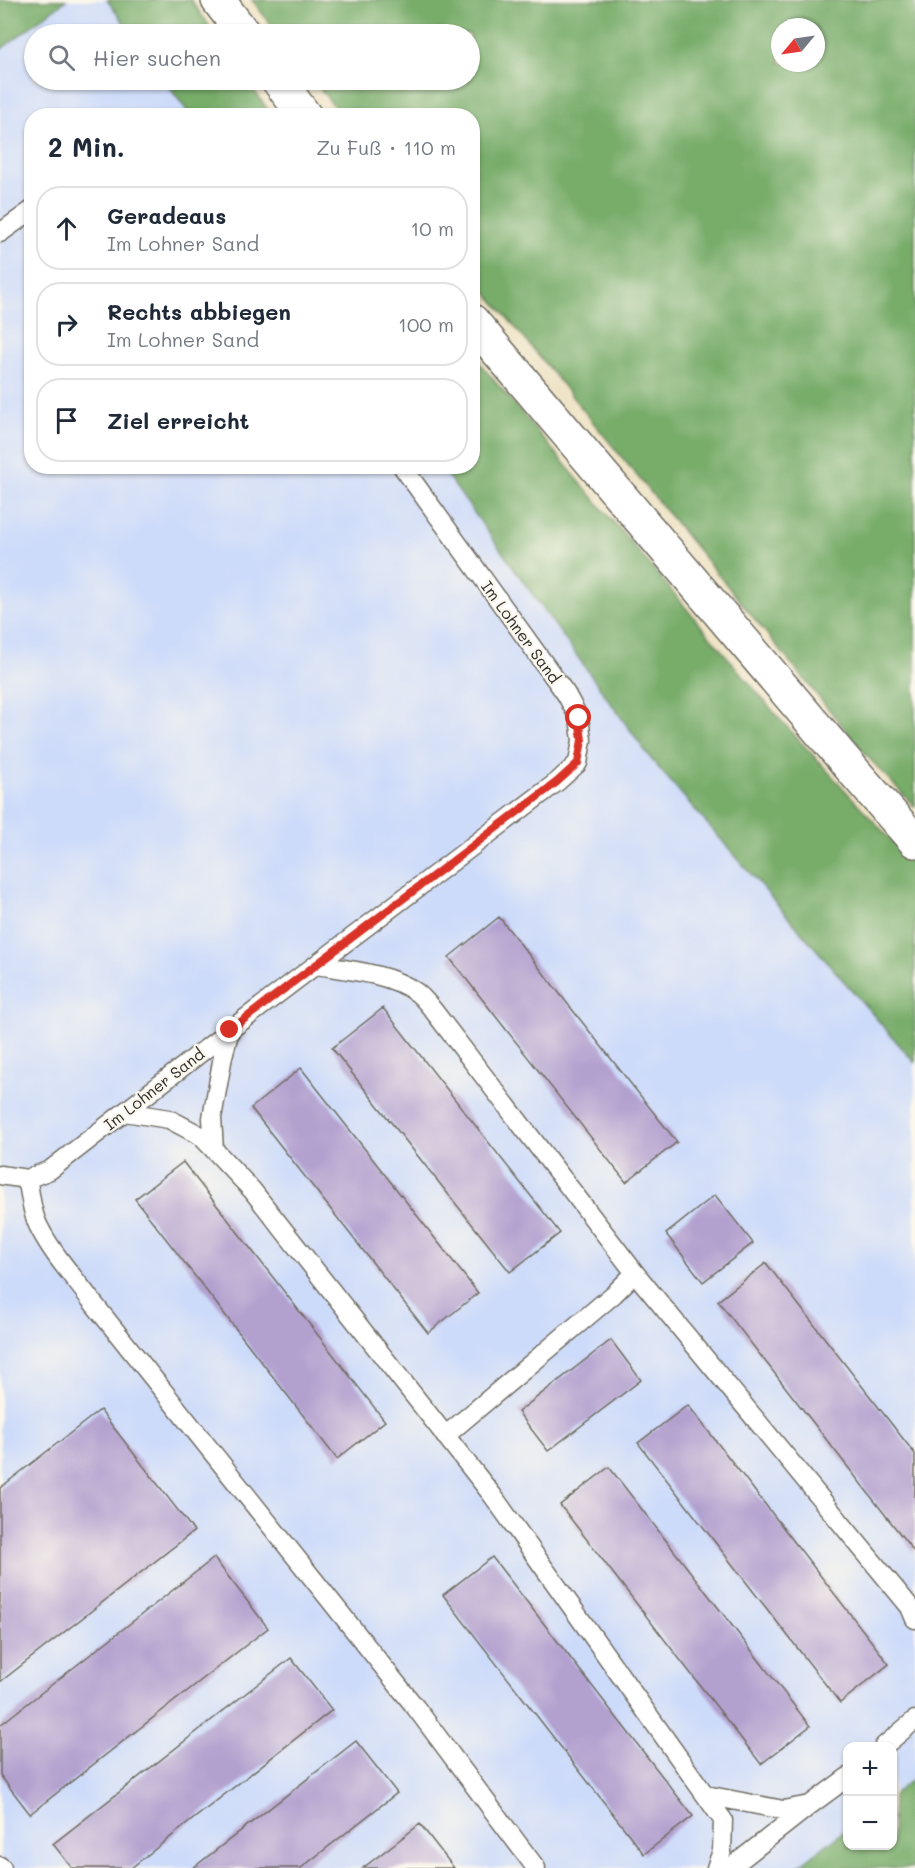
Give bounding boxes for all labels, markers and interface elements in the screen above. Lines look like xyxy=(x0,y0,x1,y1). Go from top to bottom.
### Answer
north arrow xyxy=(771,18,825,72)
search box xyxy=(24,24,480,90)
icon: search xyxy=(45,41,78,74)
text: Hier suchen xyxy=(93,43,221,72)
text: 2 Min. xyxy=(48,130,125,164)
text: Zu Fuß · 110 m xyxy=(316,134,456,160)
text: Geradeaus xyxy=(107,201,226,230)
icon: ahead xyxy=(50,212,83,245)
text: 10 m xyxy=(410,215,454,241)
text: Im Lohner Sand xyxy=(107,230,259,256)
text: Rechts abbiegen xyxy=(107,297,291,326)
icon: right xyxy=(50,308,83,341)
text: 100 m xyxy=(398,311,454,337)
text: Im Lohner Sand xyxy=(107,326,259,352)
icon: arrive xyxy=(50,404,83,437)
text: Ziel erreicht xyxy=(107,406,249,435)
street label: Im Lohner Sand xyxy=(477,576,566,687)
route start xyxy=(565,704,591,730)
route end xyxy=(216,1016,242,1042)
street label: Im Lohner Sand xyxy=(99,1043,208,1134)
map controls xyxy=(843,1742,897,1850)
button: + xyxy=(843,1742,897,1796)
button: − xyxy=(843,1796,897,1850)

